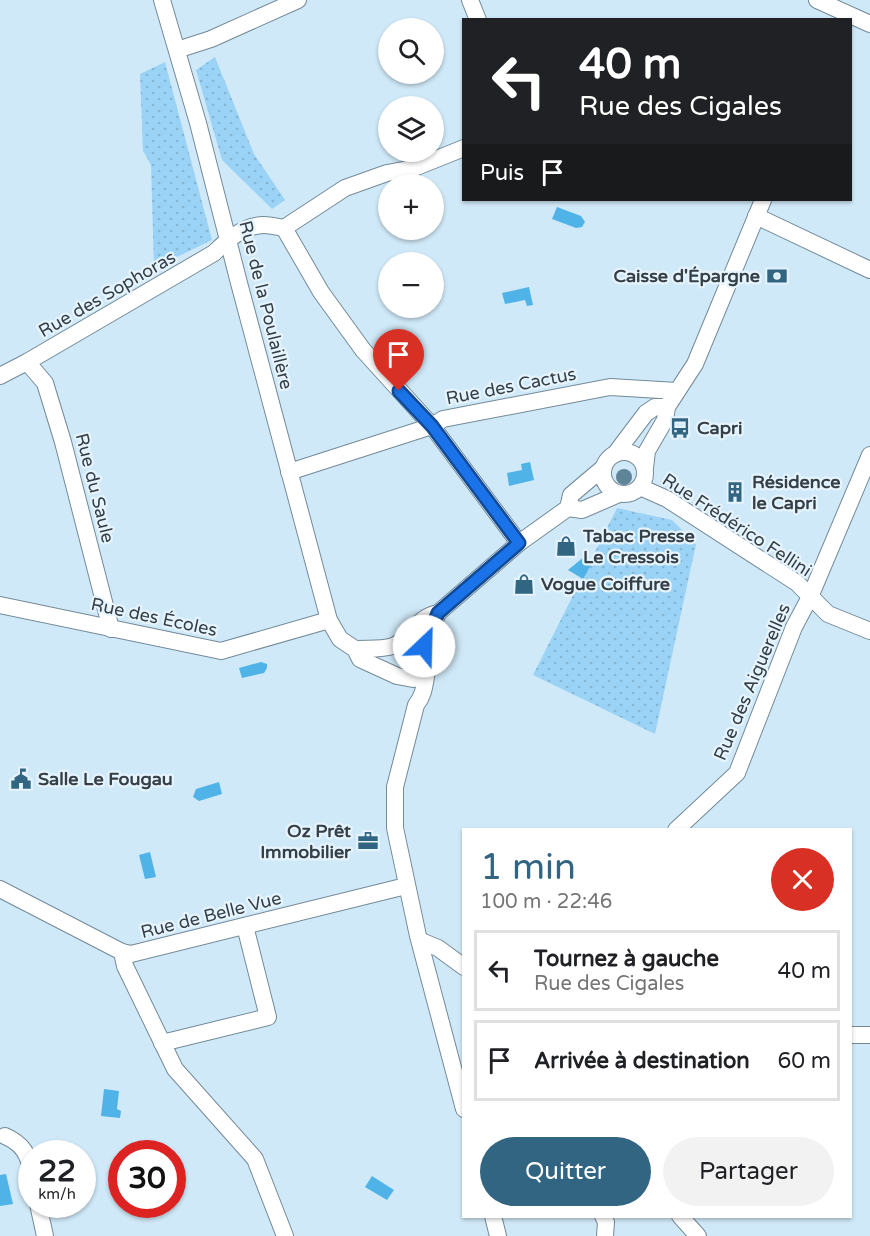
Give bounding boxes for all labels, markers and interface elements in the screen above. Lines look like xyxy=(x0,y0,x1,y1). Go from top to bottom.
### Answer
map controls xyxy=(378,18,444,318)
button: search xyxy=(378,18,444,84)
text: 40 m xyxy=(579,39,681,90)
icon: left xyxy=(480,42,558,120)
text: Rue des Cigales xyxy=(579,90,782,123)
button: layers xyxy=(378,96,444,162)
icon: arrive xyxy=(536,156,569,189)
text: Puis xyxy=(480,160,524,186)
button: + xyxy=(378,174,444,240)
street label: Rue de la Poulaillère xyxy=(234,218,298,392)
street label: Rue des Sophoras xyxy=(35,246,179,342)
button: − xyxy=(378,252,444,318)
bank icon: Caisse d'Épargne xyxy=(765,264,789,288)
place label: Caisse d'Épargne xyxy=(613,265,760,287)
pin xyxy=(373,329,424,391)
icon: arrive xyxy=(382,338,415,371)
street label: Rue des Cactus xyxy=(444,363,578,409)
bus stop icon: Capri xyxy=(668,416,692,440)
place label: Capri xyxy=(697,417,742,439)
street label: Rue du Saule xyxy=(71,431,119,545)
street label: Rue Frédérico Fellini xyxy=(658,469,816,581)
place label: Résidence le Capri xyxy=(752,471,840,514)
building icon: Résidence le Capri xyxy=(723,480,747,504)
place label: Tabac Presse Le Cressois xyxy=(582,525,695,568)
shop icon: Tabac Presse Le Cressois xyxy=(554,534,578,558)
shop icon: Vogue Coiffure xyxy=(512,572,536,596)
place label: Vogue Coiffure xyxy=(541,573,670,595)
street label: Rue des Écoles xyxy=(89,593,219,641)
street label: Rue des Aiguerelles xyxy=(709,600,795,764)
position arrow xyxy=(392,614,456,678)
public building icon: Salle Le Fougau xyxy=(9,767,33,791)
place label: Salle Le Fougau xyxy=(38,768,173,790)
place label: Oz Prêt Immobilier xyxy=(260,820,352,863)
office icon: Oz Prêt Immobilier xyxy=(356,829,380,853)
text: 1 min xyxy=(480,846,576,889)
button: close xyxy=(771,848,834,911)
street label: Rue de Belle Vue xyxy=(138,887,284,943)
text: 100 m · 22:46 xyxy=(480,890,612,914)
text: Tournez à gauche xyxy=(534,946,719,972)
icon: left xyxy=(483,954,516,987)
text: 40 m xyxy=(777,958,831,984)
text: Rue des Cigales xyxy=(534,972,684,996)
icon: arrive xyxy=(483,1044,516,1077)
text: Arrivée à destination xyxy=(534,1048,750,1074)
text: 60 m xyxy=(777,1048,831,1074)
button: Quitter xyxy=(480,1137,651,1206)
button: Partager xyxy=(663,1137,834,1206)
speed limit sign: 30 xyxy=(108,1140,186,1218)
text: 22 xyxy=(38,1153,76,1190)
text: km/h xyxy=(38,1185,76,1203)

